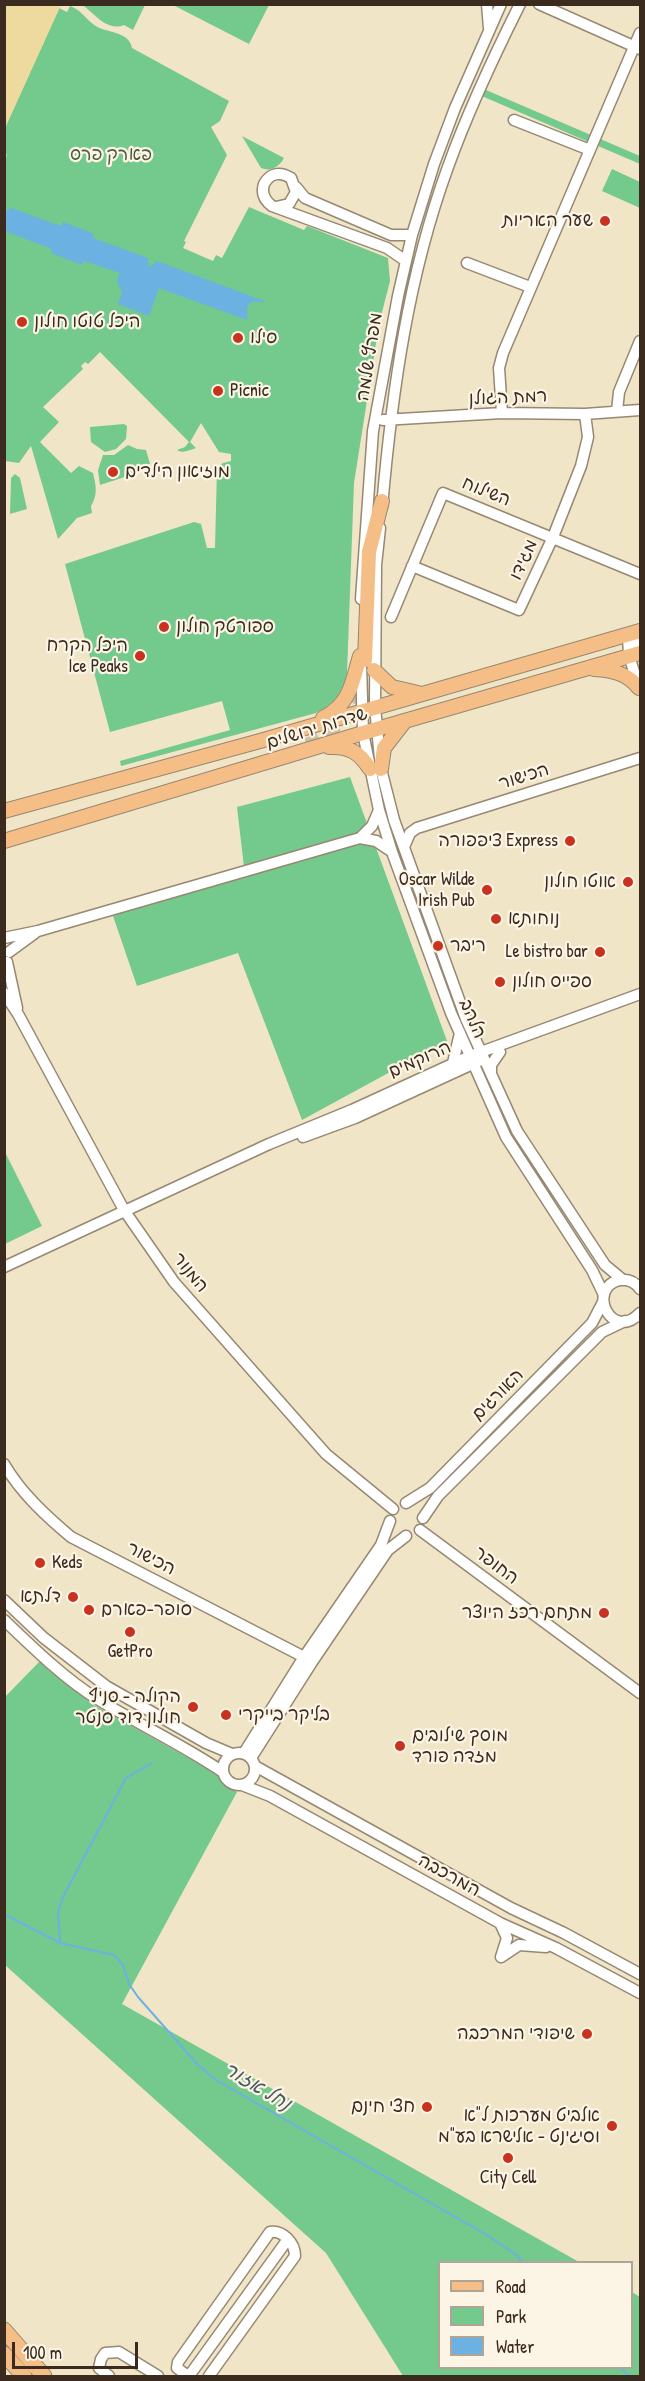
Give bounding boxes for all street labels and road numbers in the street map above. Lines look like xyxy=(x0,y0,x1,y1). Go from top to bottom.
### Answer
street label: מפרץ שלמה xyxy=(352,311,388,403)
street label: רמת הגולן xyxy=(468,386,548,410)
street label: השילוח xyxy=(458,473,514,511)
street label: מגידו xyxy=(505,536,543,584)
street label: שדרות ירושלים xyxy=(264,703,370,755)
street label: הכישור xyxy=(496,759,552,795)
street label: הלהב xyxy=(454,996,490,1042)
street label: הרוקמים xyxy=(385,1037,455,1083)
street label: המנור xyxy=(167,1249,213,1297)
street label: האורגים xyxy=(468,1365,528,1425)
street label: הכישור xyxy=(123,1538,179,1580)
street label: החופר xyxy=(469,1542,523,1590)
street label: המרכבה xyxy=(414,1850,484,1902)

